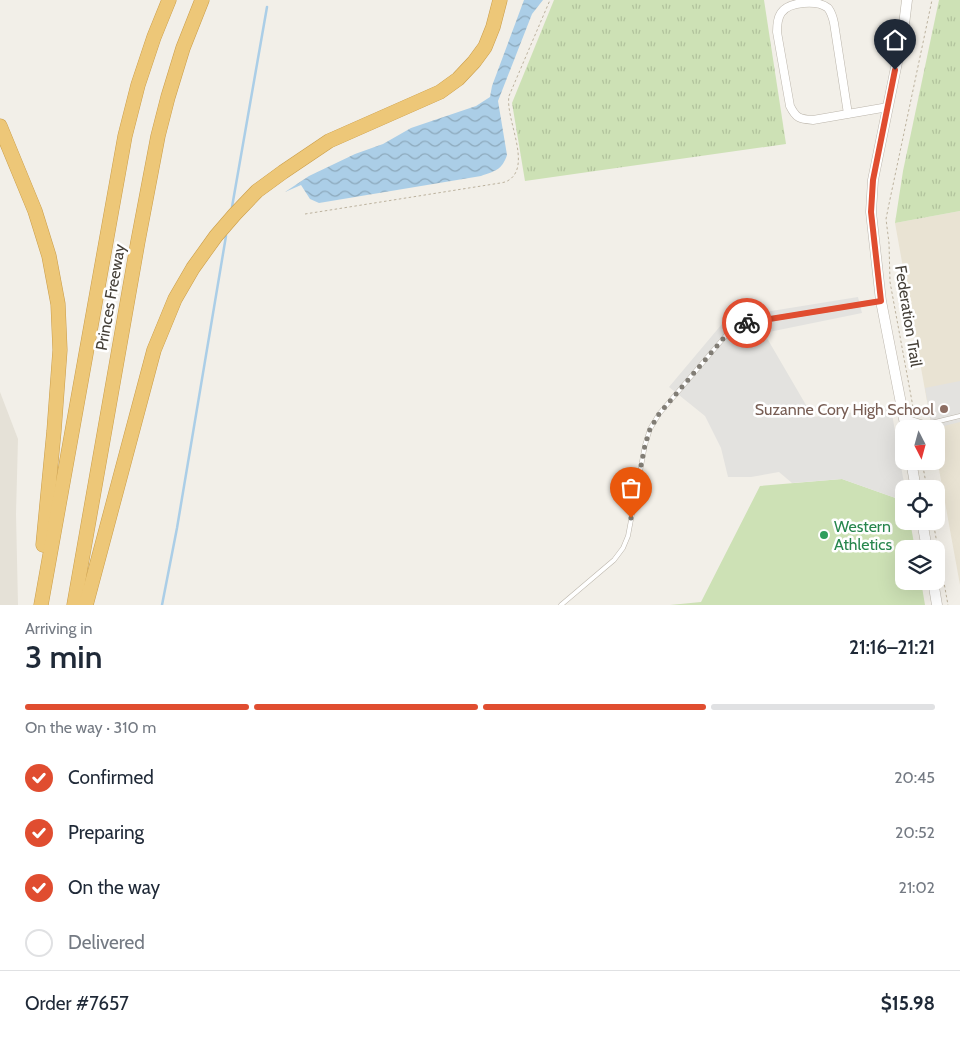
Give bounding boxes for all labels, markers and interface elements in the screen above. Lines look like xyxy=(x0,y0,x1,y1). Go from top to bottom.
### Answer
pin xyxy=(874,19,916,70)
icon: home xyxy=(881,26,909,54)
street label: Princes Freeway xyxy=(92,242,129,352)
street label: Federation Trail xyxy=(891,264,926,368)
courier xyxy=(722,298,772,348)
icon: bike xyxy=(733,309,761,337)
place label: Suzanne Cory High School xyxy=(755,400,934,419)
marker: Suzanne Cory High School xyxy=(938,403,950,415)
north arrow xyxy=(895,420,945,470)
map controls xyxy=(895,420,945,590)
pin xyxy=(610,467,652,518)
icon: bag xyxy=(617,474,645,502)
button: locate xyxy=(895,480,945,530)
place label: Western Athletics xyxy=(834,517,892,554)
marker: Western Athletics xyxy=(818,529,830,541)
button: layers xyxy=(895,540,945,590)
text: Arriving in xyxy=(25,619,92,638)
text: 21:16–21:21 xyxy=(849,636,935,659)
text: 3 min xyxy=(25,637,102,676)
text: On the way · 310 m xyxy=(25,718,156,737)
icon: check xyxy=(25,764,53,792)
text: Confirmed xyxy=(68,766,154,789)
text: 20:45 xyxy=(894,768,935,787)
icon: check xyxy=(25,819,53,847)
text: Preparing xyxy=(68,821,144,844)
text: 20:52 xyxy=(895,823,935,842)
icon: check xyxy=(25,874,53,902)
text: On the way xyxy=(68,876,160,899)
text: 21:02 xyxy=(899,878,935,897)
text: Delivered xyxy=(68,931,145,954)
text: Order #7657 xyxy=(25,992,129,1015)
text: $15.98 xyxy=(881,992,935,1015)

